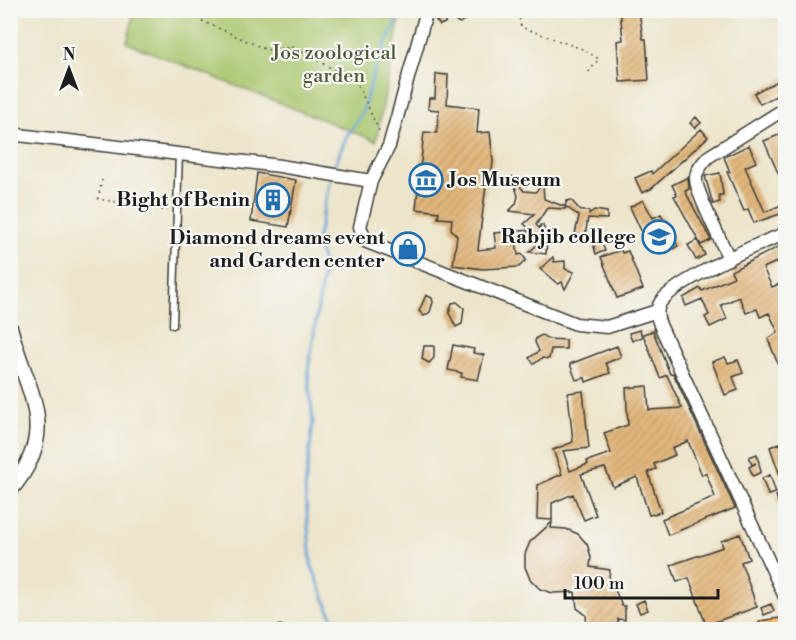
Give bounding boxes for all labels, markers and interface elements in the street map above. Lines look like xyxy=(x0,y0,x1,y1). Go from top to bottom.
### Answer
north arrow xyxy=(39,39,99,99)
park label: Jos zoological garden xyxy=(270,41,397,89)
text: N xyxy=(63,45,76,65)
museum icon: Jos Museum xyxy=(408,162,444,198)
place label: Jos Museum xyxy=(446,168,561,193)
building icon: Bight of Benin xyxy=(255,182,291,218)
place label: Bight of Benin xyxy=(116,188,251,213)
school or university icon: Rabjib college xyxy=(641,219,677,255)
place label: Rabjib college xyxy=(501,225,636,250)
place label: Diamond dreams event and Garden center xyxy=(169,226,386,274)
shop icon: Diamond dreams event and Garden center xyxy=(390,231,426,267)
scale bar xyxy=(565,562,718,600)
text: 100 m xyxy=(574,572,625,595)

